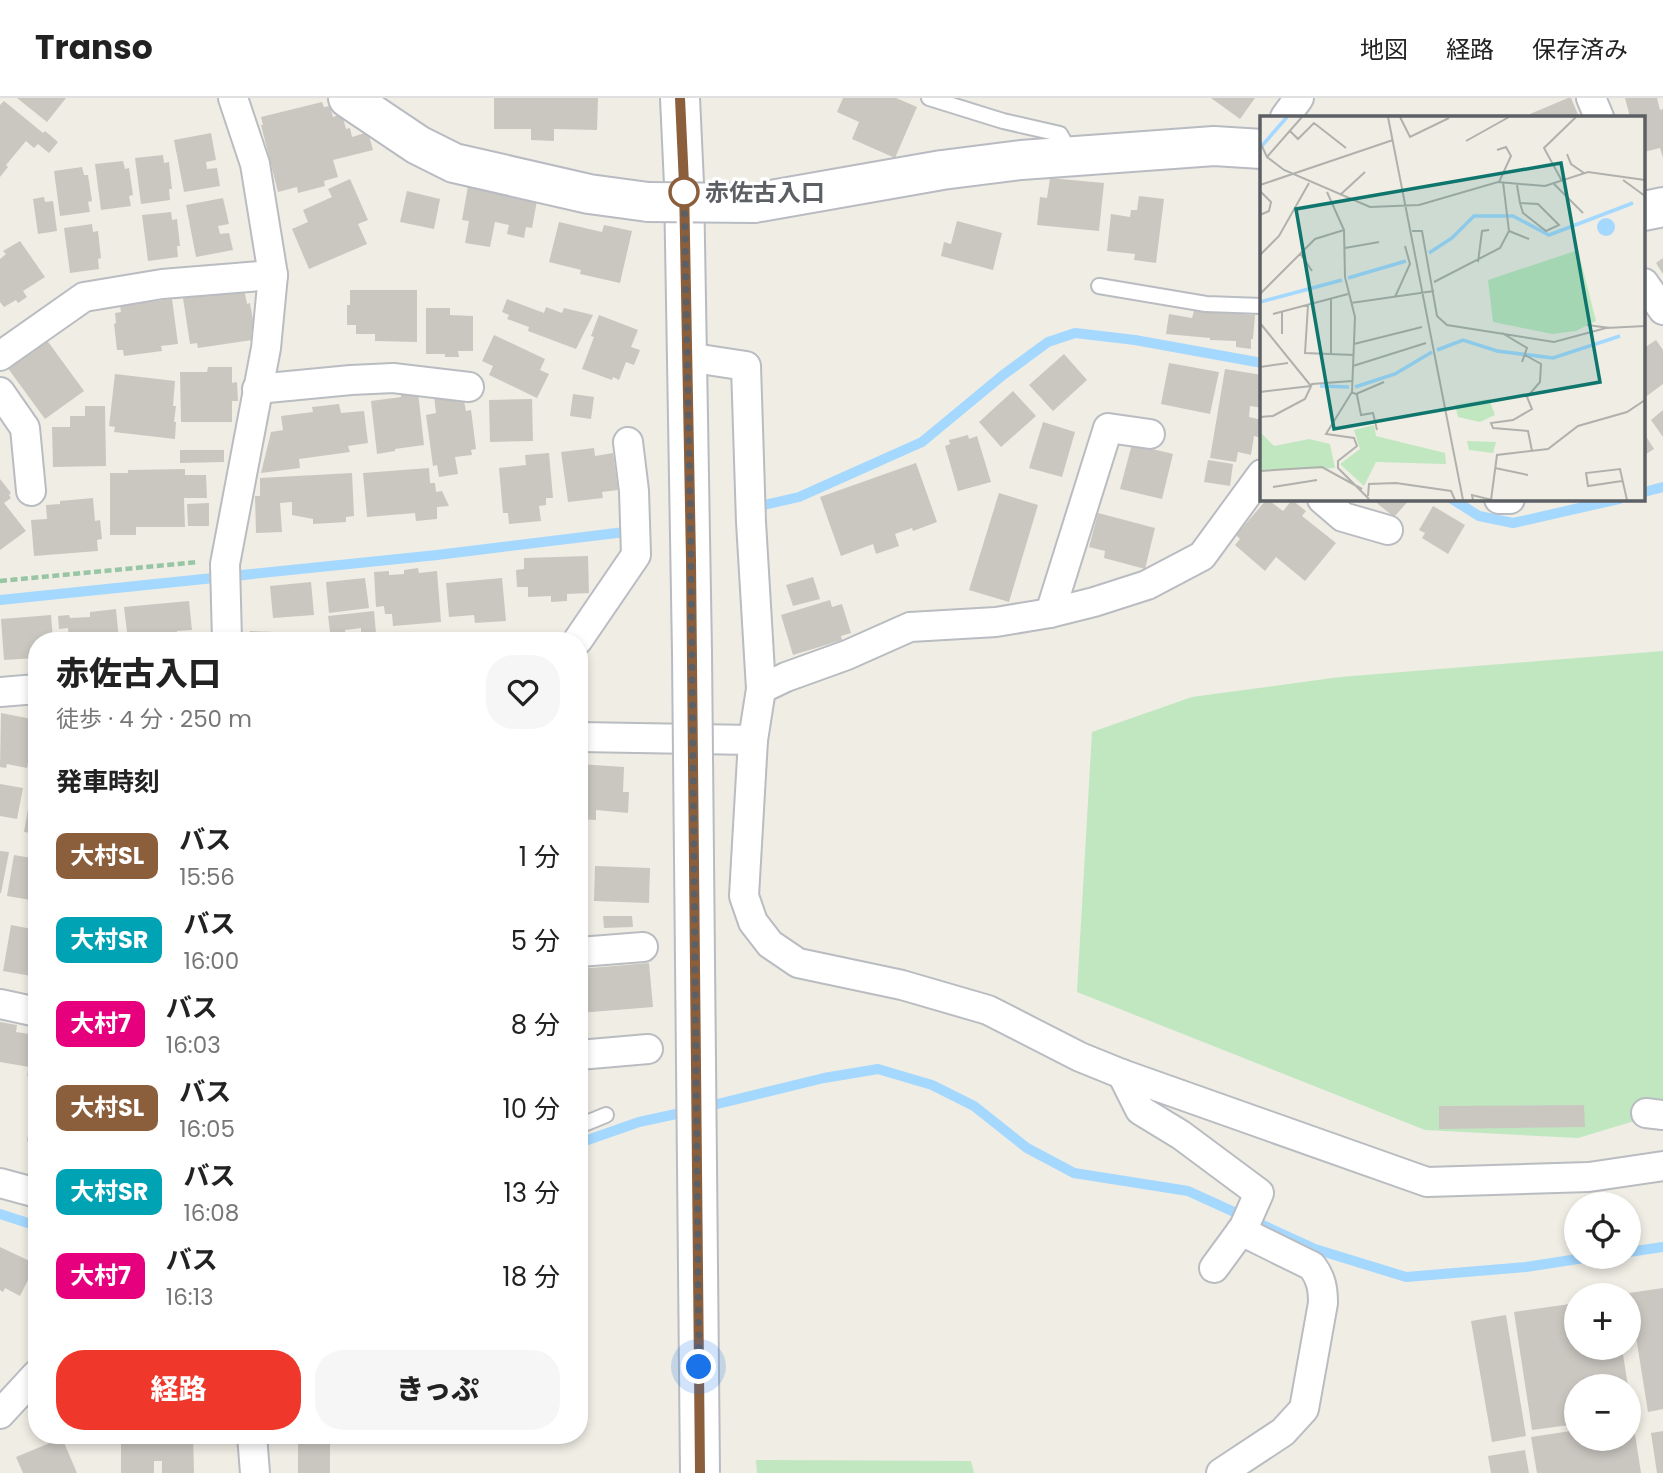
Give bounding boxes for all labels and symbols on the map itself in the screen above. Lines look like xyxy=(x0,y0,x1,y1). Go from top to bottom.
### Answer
inset map xyxy=(1260,116,1646,500)
place label: 赤佐古入口 xyxy=(705,176,825,209)
marker: 赤佐古入口 xyxy=(669,177,699,207)
your location xyxy=(681,1349,716,1384)

